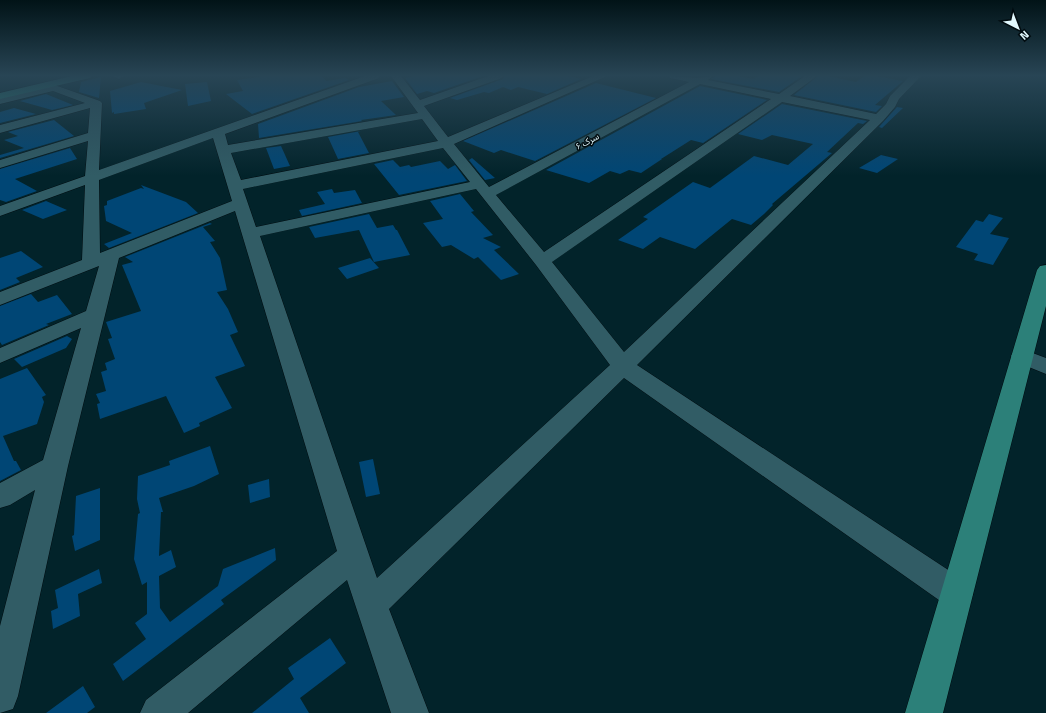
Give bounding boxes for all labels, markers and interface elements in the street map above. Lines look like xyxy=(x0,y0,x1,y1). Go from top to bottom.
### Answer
north arrow xyxy=(998,8,1038,48)
text: N xyxy=(1017,27,1033,44)
street label: سرک ۶ xyxy=(573,129,601,153)

